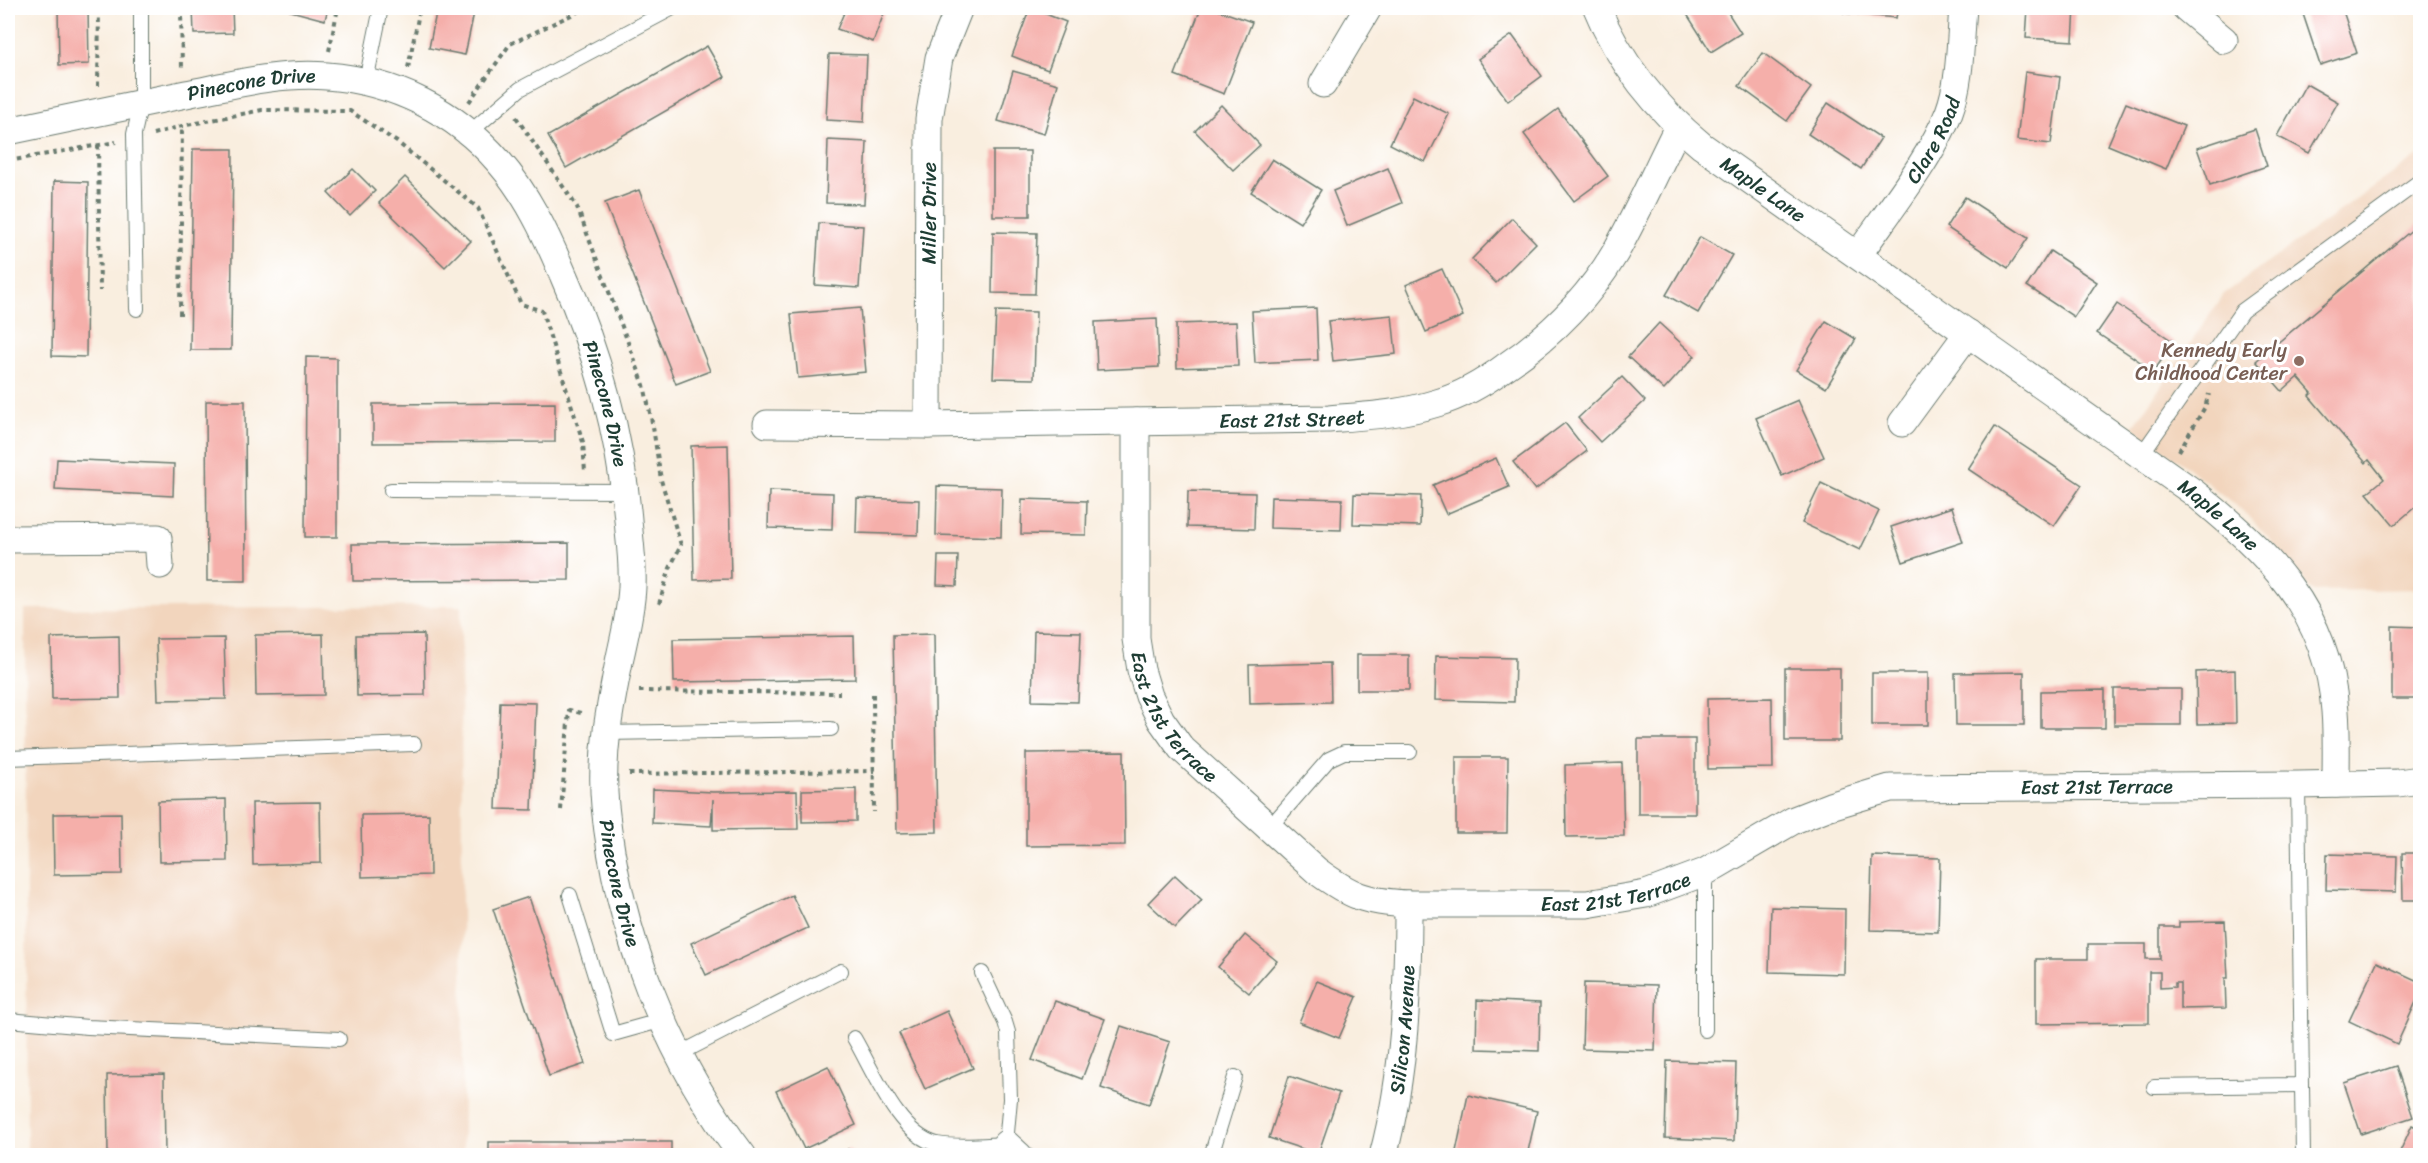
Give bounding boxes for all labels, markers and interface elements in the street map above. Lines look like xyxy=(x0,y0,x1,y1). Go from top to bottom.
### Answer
street label: Pinecone Drive xyxy=(184,58,316,111)
street label: Clare Road xyxy=(1896,91,1971,191)
street label: Maple Lane xyxy=(1713,146,1814,232)
street label: Miller Drive xyxy=(911,162,946,264)
place label: Kennedy Early Childhood Center xyxy=(2135,333,2289,391)
street label: Pinecone Drive xyxy=(573,335,638,470)
marker: Kennedy Early Childhood Center xyxy=(2292,354,2306,368)
street label: East 21st Street xyxy=(1219,399,1366,438)
street label: Maple Lane xyxy=(2171,469,2268,560)
street label: East 21st Terrace xyxy=(1121,649,1227,792)
street label: East 21st Terrace xyxy=(2020,768,2173,805)
street label: Pinecone Drive xyxy=(589,817,651,952)
street label: East 21st Terrace xyxy=(1541,861,1696,922)
street label: Silicon Avenue xyxy=(1379,964,1425,1097)

